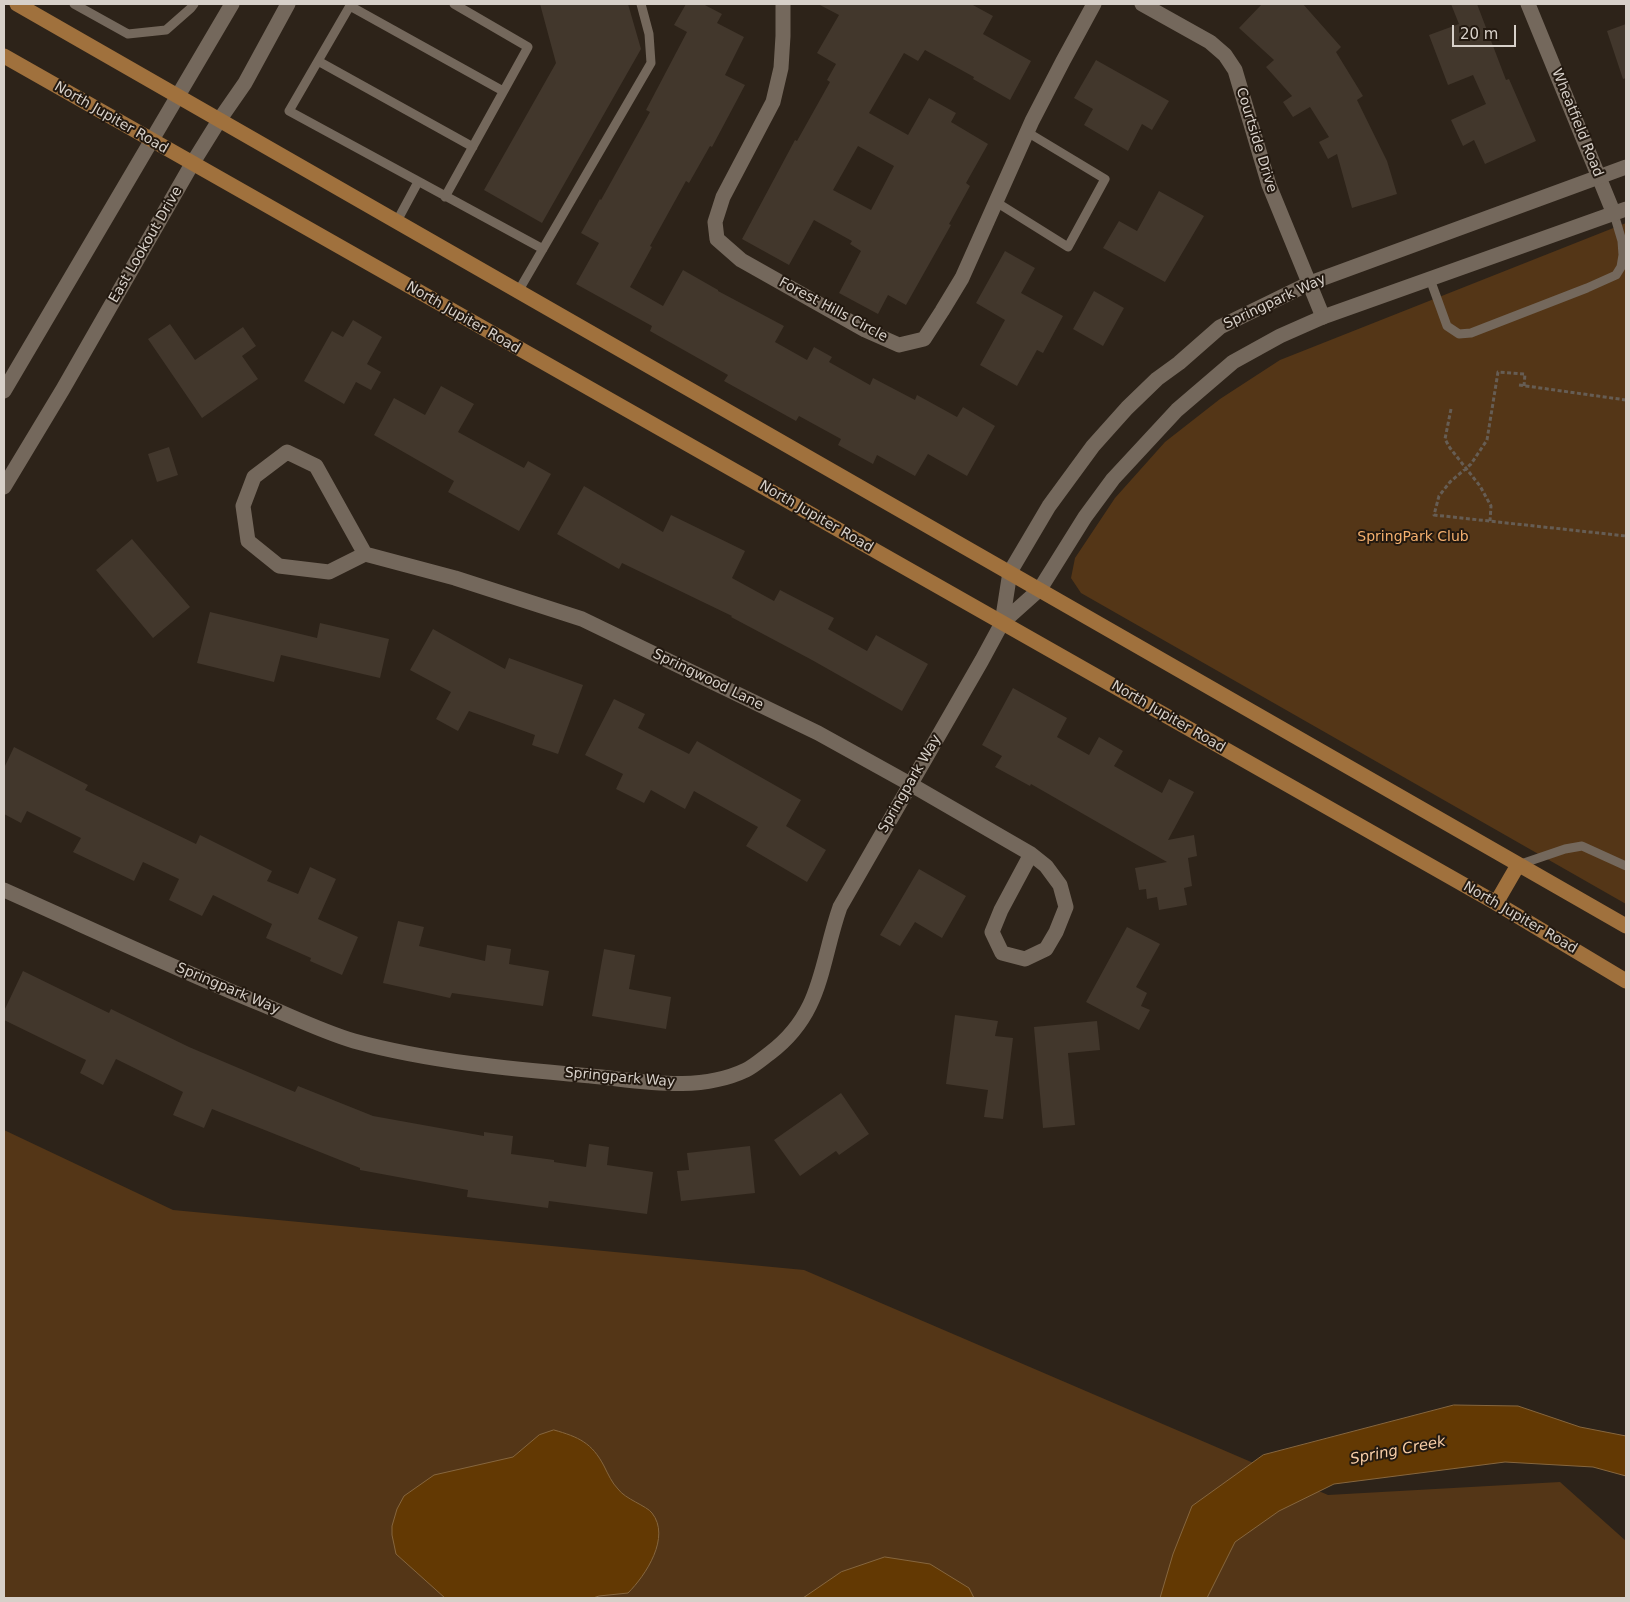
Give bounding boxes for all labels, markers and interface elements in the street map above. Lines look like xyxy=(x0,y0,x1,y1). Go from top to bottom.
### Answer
scale bar xyxy=(1455,15,1519,47)
text: 20 m xyxy=(1460,25,1498,43)
street label: Wheatfield Road xyxy=(1548,66,1606,180)
street label: North Jupiter Road xyxy=(51,79,171,157)
street label: Courtside Drive xyxy=(1232,85,1280,195)
street label: East Lookout Drive xyxy=(106,184,186,306)
street label: Springpark Way xyxy=(1221,271,1329,333)
street label: Forest Hills Circle xyxy=(776,274,890,346)
street label: North Jupiter Road xyxy=(403,279,523,357)
street label: North Jupiter Road xyxy=(756,478,876,556)
park label: SpringPark Club xyxy=(1357,529,1469,545)
street label: Springwood Lane xyxy=(650,646,766,714)
street label: North Jupiter Road xyxy=(1108,678,1228,756)
street label: Springpark Way xyxy=(875,732,945,836)
street label: North Jupiter Road xyxy=(1460,879,1580,957)
street label: Springpark Way xyxy=(174,960,282,1018)
street label: Springpark Way xyxy=(564,1065,676,1091)
water label: Spring Creek xyxy=(1349,1433,1447,1469)

